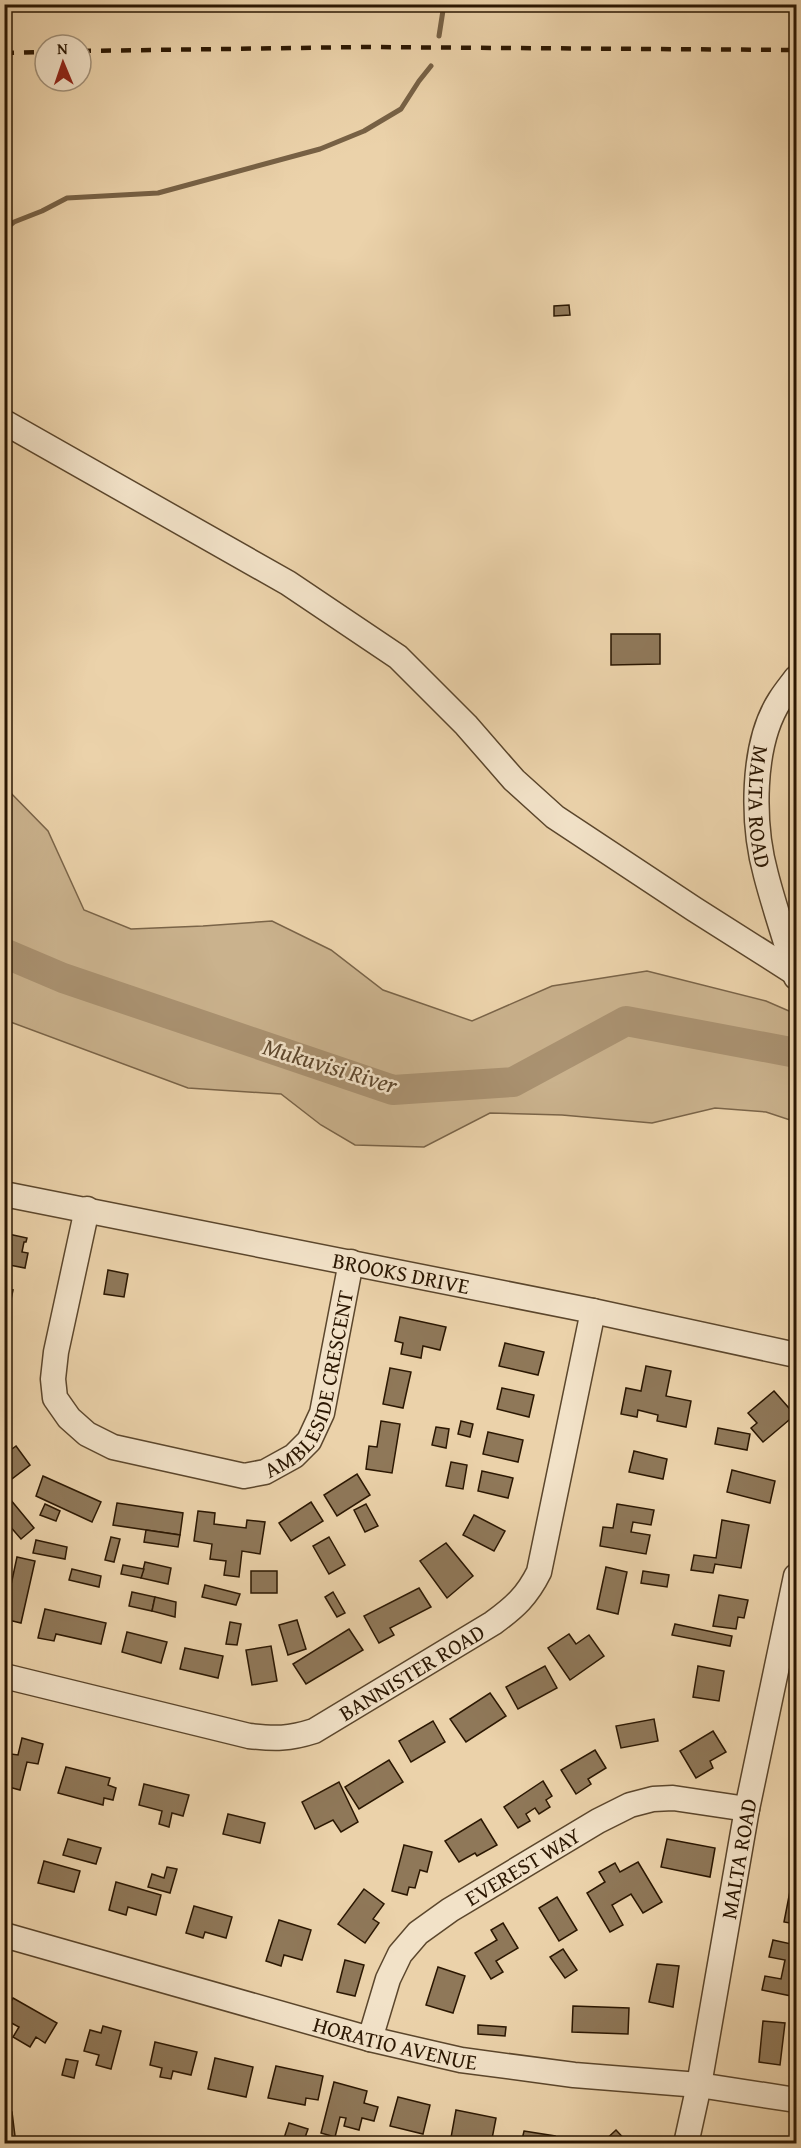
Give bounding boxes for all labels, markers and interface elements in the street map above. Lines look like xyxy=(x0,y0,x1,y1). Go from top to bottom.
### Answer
north arrow xyxy=(33,33,93,93)
text: N xyxy=(57,36,69,60)
street label: MALTA ROAD xyxy=(740,743,780,871)
water label: Mukuvisi River xyxy=(259,1029,403,1103)
street label: BROOKS DRIVE xyxy=(330,1244,472,1302)
street label: AMBLESIDE CRESCENT xyxy=(258,1288,361,1486)
street label: BANNISTER ROAD xyxy=(333,1616,491,1729)
street label: MALTA ROAD xyxy=(712,1795,765,1922)
street label: EVEREST WAY xyxy=(458,1819,586,1914)
street label: HORATIO AVENUE xyxy=(310,2008,479,2078)

